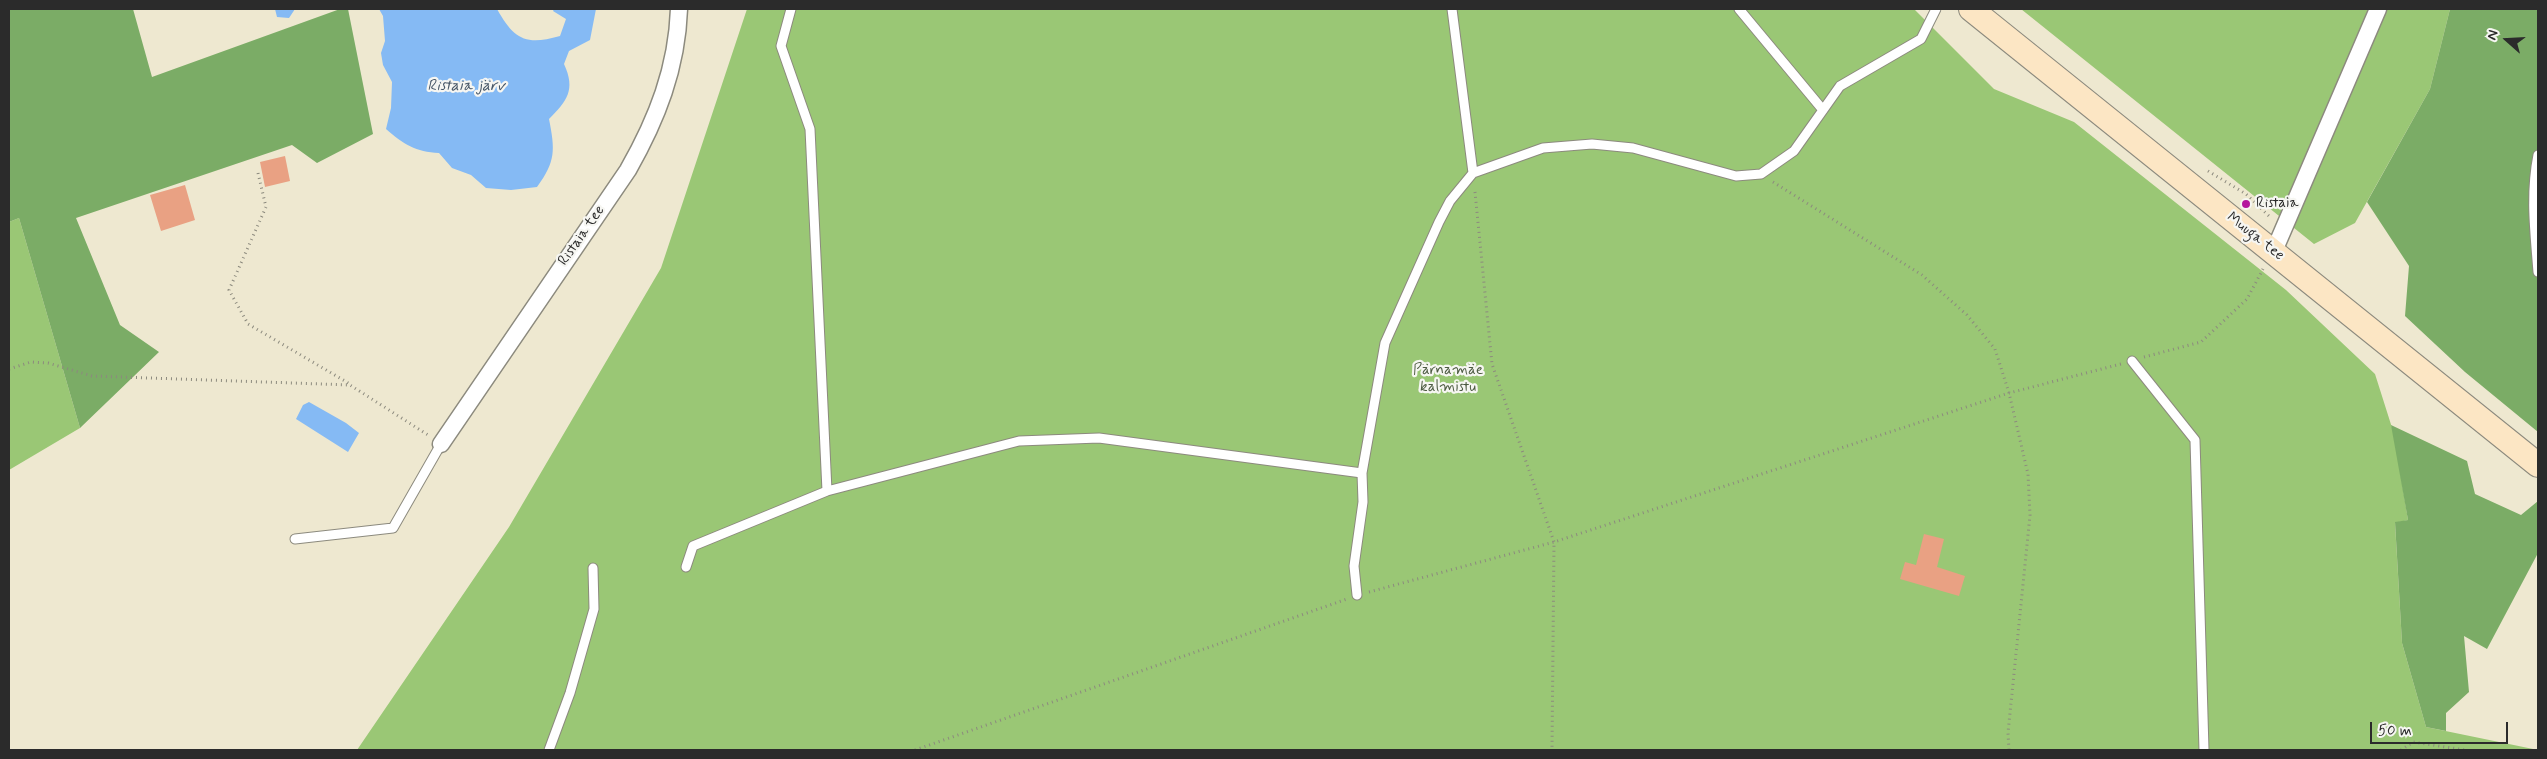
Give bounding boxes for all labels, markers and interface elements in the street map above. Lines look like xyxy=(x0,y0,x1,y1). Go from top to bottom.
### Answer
north arrow xyxy=(2482,15,2532,65)
text: N xyxy=(2483,28,2503,42)
water label: Ristaia järv xyxy=(427,77,505,97)
place label: Ristaia xyxy=(2256,195,2298,213)
marker: Ristaia xyxy=(2240,198,2252,210)
street label: Ristaia tee xyxy=(555,203,609,269)
street label: Muuga tee xyxy=(2223,209,2287,265)
park label: Pärnamäe kalmistu xyxy=(1413,362,1483,397)
scale bar xyxy=(2372,712,2510,744)
text: 50 m xyxy=(2378,721,2412,741)

